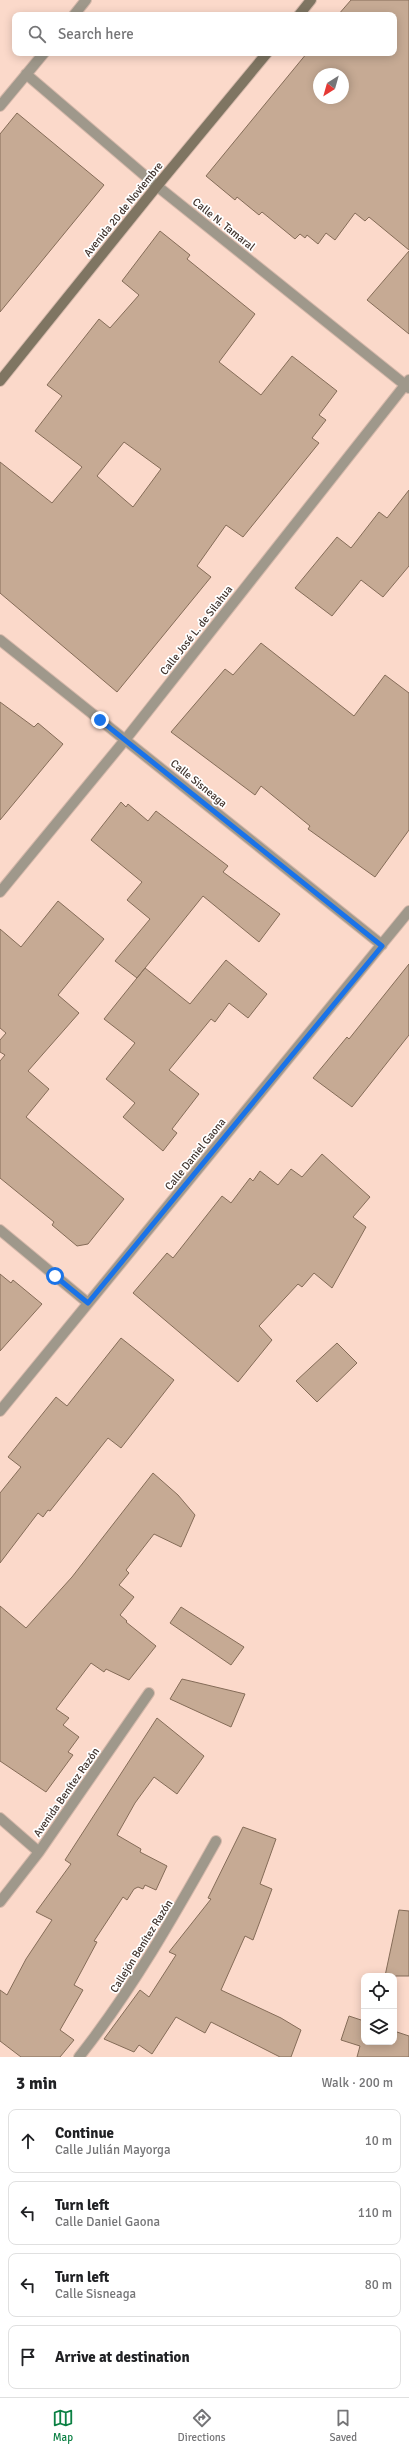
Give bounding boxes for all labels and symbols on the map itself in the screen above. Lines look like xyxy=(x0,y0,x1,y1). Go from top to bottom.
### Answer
north arrow xyxy=(313,68,349,104)
street label: Avenida 20 de Noviembre xyxy=(81,159,166,259)
street label: Calle N. Tamaral xyxy=(190,195,257,253)
street label: Calle José L. de Silahua xyxy=(157,583,236,678)
route end xyxy=(91,711,109,729)
street label: Calle Sisneaga xyxy=(168,757,230,810)
street label: Calle Daniel Gaona xyxy=(162,1115,229,1193)
route start xyxy=(46,1267,64,1285)
street label: Avenida Benítez Razón xyxy=(31,1745,102,1839)
street label: Callejón Benítez Razón xyxy=(107,1897,175,1995)

